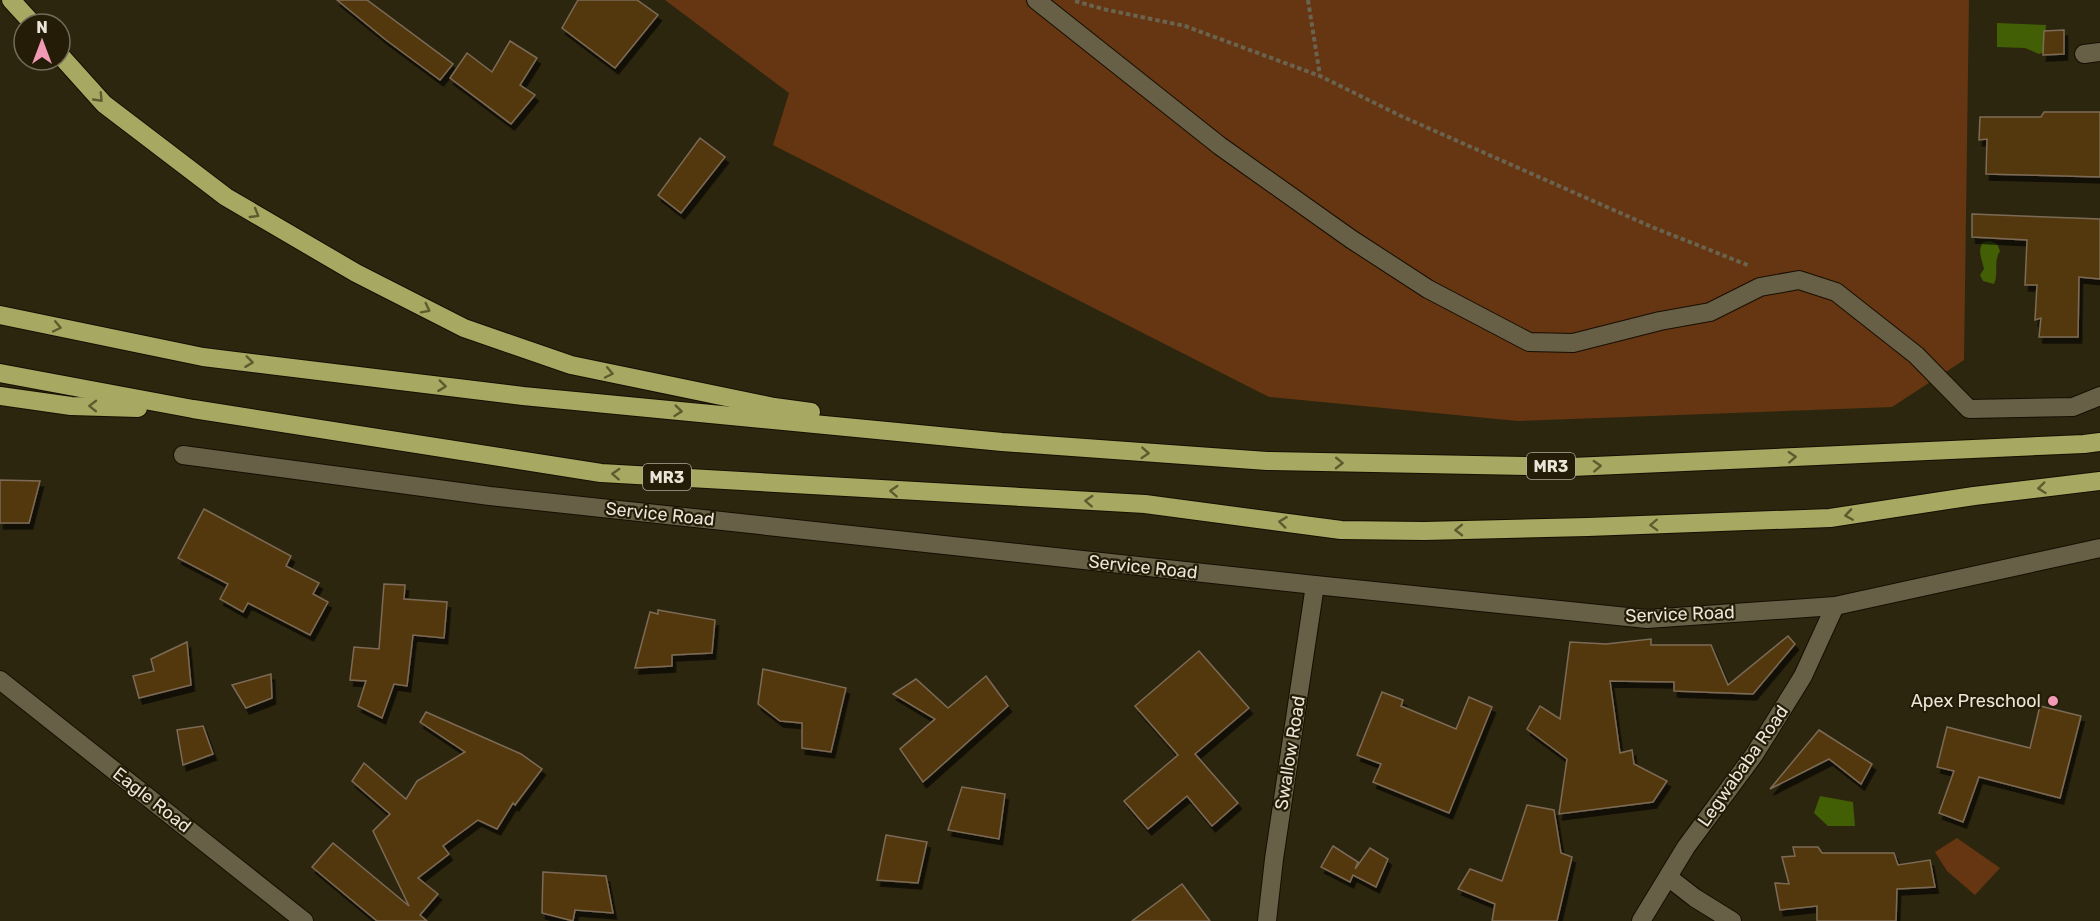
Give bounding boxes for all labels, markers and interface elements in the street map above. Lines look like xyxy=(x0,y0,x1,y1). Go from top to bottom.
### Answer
north arrow xyxy=(12,12,72,72)
text: N xyxy=(36,18,48,37)
one-way arrow xyxy=(92,92,103,102)
one-way arrow xyxy=(249,207,259,218)
one-way arrow xyxy=(419,302,430,313)
one-way arrow xyxy=(52,320,62,333)
one-way arrow xyxy=(244,355,254,368)
one-way arrow xyxy=(604,366,614,379)
one-way arrow xyxy=(438,379,447,392)
one-way arrow xyxy=(88,400,97,413)
one-way arrow xyxy=(674,404,683,417)
one-way arrow xyxy=(1140,446,1149,459)
one-way arrow xyxy=(1788,451,1797,464)
road number: MR3 xyxy=(1527,453,1575,479)
one-way arrow xyxy=(1335,457,1344,469)
one-way arrow xyxy=(1593,459,1602,472)
road number: MR3 xyxy=(643,464,691,490)
one-way arrow xyxy=(611,468,620,481)
one-way arrow xyxy=(2037,481,2046,494)
one-way arrow xyxy=(890,485,899,498)
one-way arrow xyxy=(1084,495,1093,508)
street label: Service Road xyxy=(604,497,716,531)
one-way arrow xyxy=(1844,508,1854,521)
one-way arrow xyxy=(1278,517,1287,529)
one-way arrow xyxy=(1650,518,1659,531)
one-way arrow xyxy=(1455,524,1464,536)
street label: Service Road xyxy=(1087,550,1199,584)
street label: Service Road xyxy=(1625,601,1735,627)
place label: Apex Preschool xyxy=(1911,690,2041,712)
street label: Swallow Road xyxy=(1270,694,1310,812)
marker: Apex Preschool xyxy=(2046,694,2060,708)
street label: Legwababa Road xyxy=(1693,701,1793,831)
street label: Eagle Road xyxy=(109,763,195,837)

